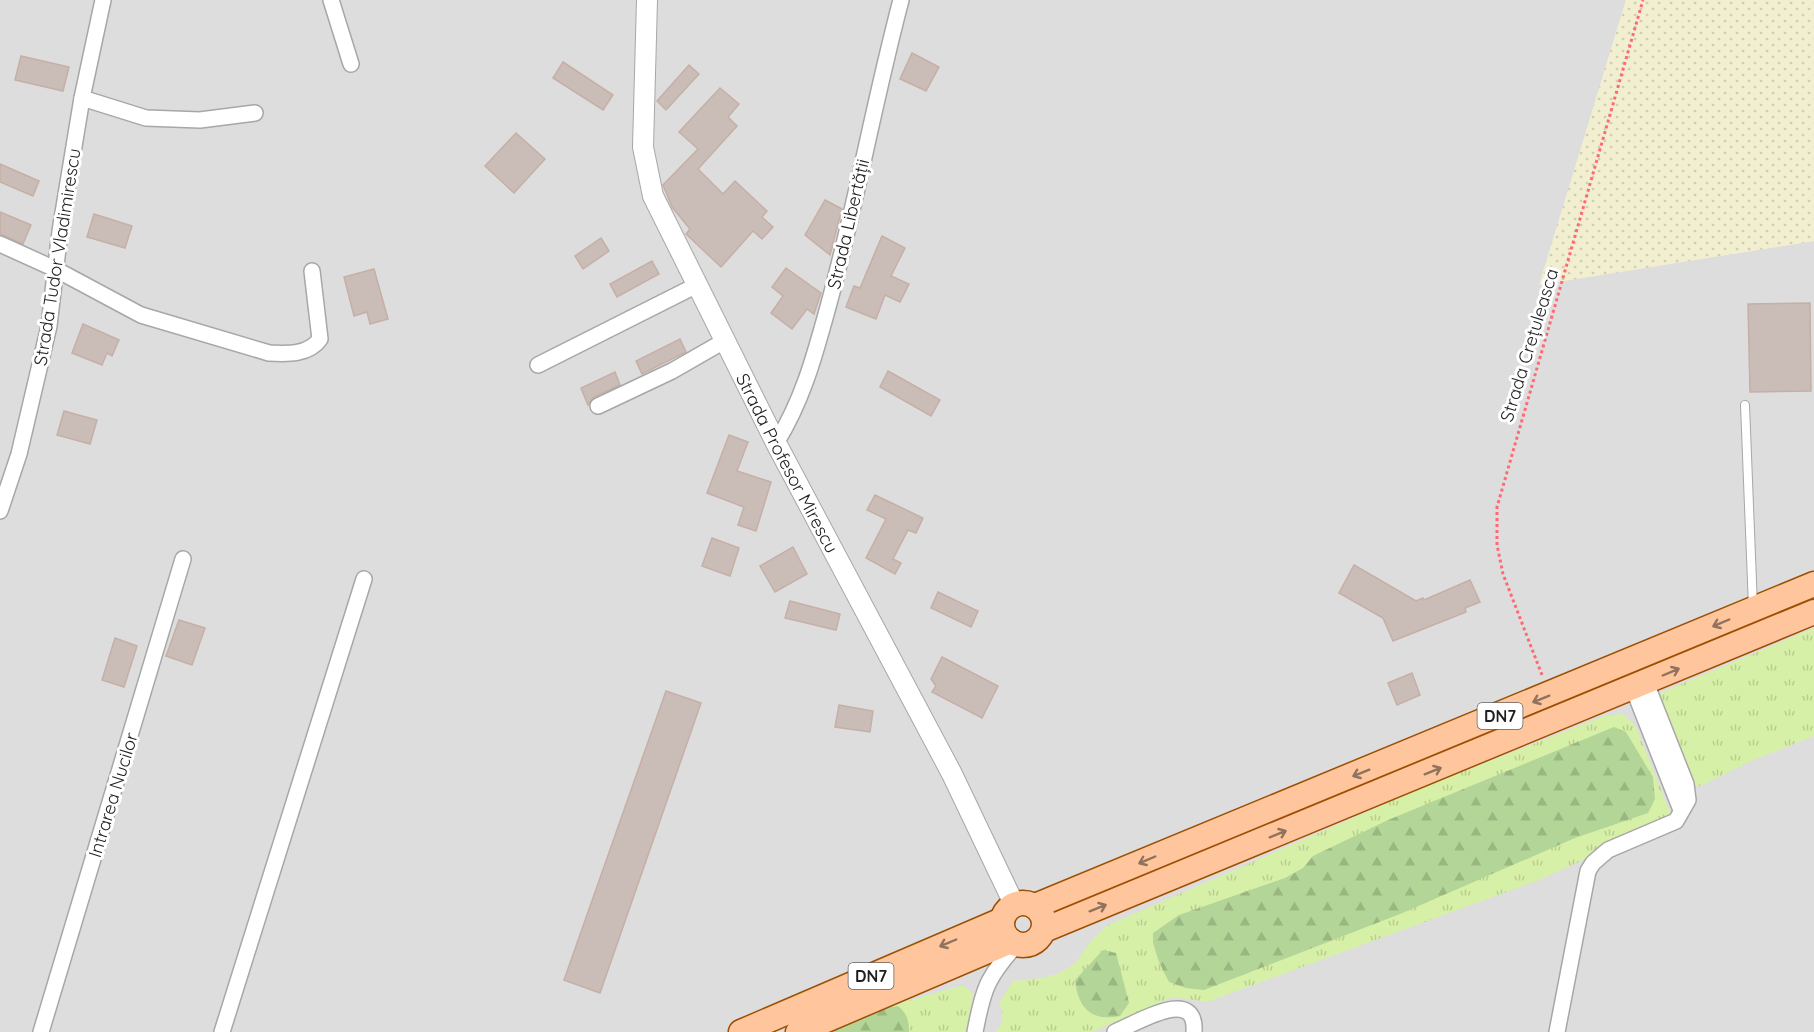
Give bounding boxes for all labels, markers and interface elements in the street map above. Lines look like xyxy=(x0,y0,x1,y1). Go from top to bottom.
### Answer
street label: Strada Tudor Vladimirescu xyxy=(28,147,86,367)
street label: Strada Libertății xyxy=(822,157,874,291)
street label: Strada Crețuleasca xyxy=(1495,266,1563,424)
street label: Strada Profesor Mirescu xyxy=(732,369,844,557)
one-way arrow xyxy=(1712,618,1731,629)
one-way arrow xyxy=(1661,666,1680,677)
one-way arrow xyxy=(1533,694,1551,705)
road number: DN7 xyxy=(1478,703,1522,729)
street label: Intrarea Nucilor xyxy=(83,730,143,860)
one-way arrow xyxy=(1423,765,1441,776)
one-way arrow xyxy=(1352,768,1371,779)
one-way arrow xyxy=(1269,828,1287,839)
one-way arrow xyxy=(1138,855,1157,866)
one-way arrow xyxy=(1088,902,1106,913)
one-way arrow xyxy=(939,939,957,950)
road number: DN7 xyxy=(848,963,894,989)

